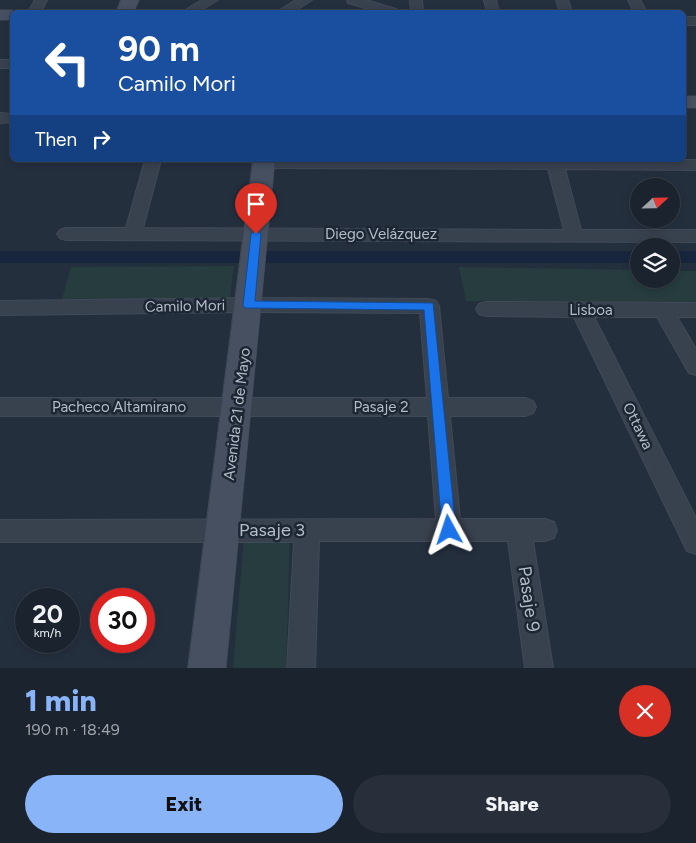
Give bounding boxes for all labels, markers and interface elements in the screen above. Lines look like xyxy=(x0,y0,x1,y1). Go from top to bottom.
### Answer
text: 90 m xyxy=(118,28,200,70)
icon: left xyxy=(35,30,100,95)
text: Camilo Mori xyxy=(118,70,236,97)
icon: right xyxy=(87,125,115,153)
text: Then xyxy=(35,128,77,151)
north arrow xyxy=(630,178,680,228)
map controls xyxy=(630,178,680,288)
pin xyxy=(235,183,277,234)
icon: arrive xyxy=(242,190,270,218)
street label: Diego Velázquez xyxy=(325,225,437,243)
button: layers xyxy=(630,238,680,288)
street label: Camilo Mori xyxy=(145,296,225,316)
street label: Lisboa xyxy=(569,301,613,319)
street label: Avenida 21 de Mayo xyxy=(220,346,254,481)
street label: Pacheco Altamirano xyxy=(52,398,186,416)
street label: Pasaje 2 xyxy=(353,398,409,416)
street label: Ottawa xyxy=(619,400,657,452)
position arrow xyxy=(422,503,474,555)
street label: Pasaje 3 xyxy=(239,519,305,541)
street label: Pasaje 9 xyxy=(513,565,545,633)
speed limit sign: 30 xyxy=(90,588,155,653)
text: 20 xyxy=(32,599,63,629)
text: km/h xyxy=(34,626,61,640)
text: 1 min xyxy=(25,682,97,719)
button: close xyxy=(619,685,671,737)
text: 190 m · 18:49 xyxy=(25,720,120,739)
button: Exit xyxy=(25,775,343,833)
button: Share xyxy=(353,775,671,833)

